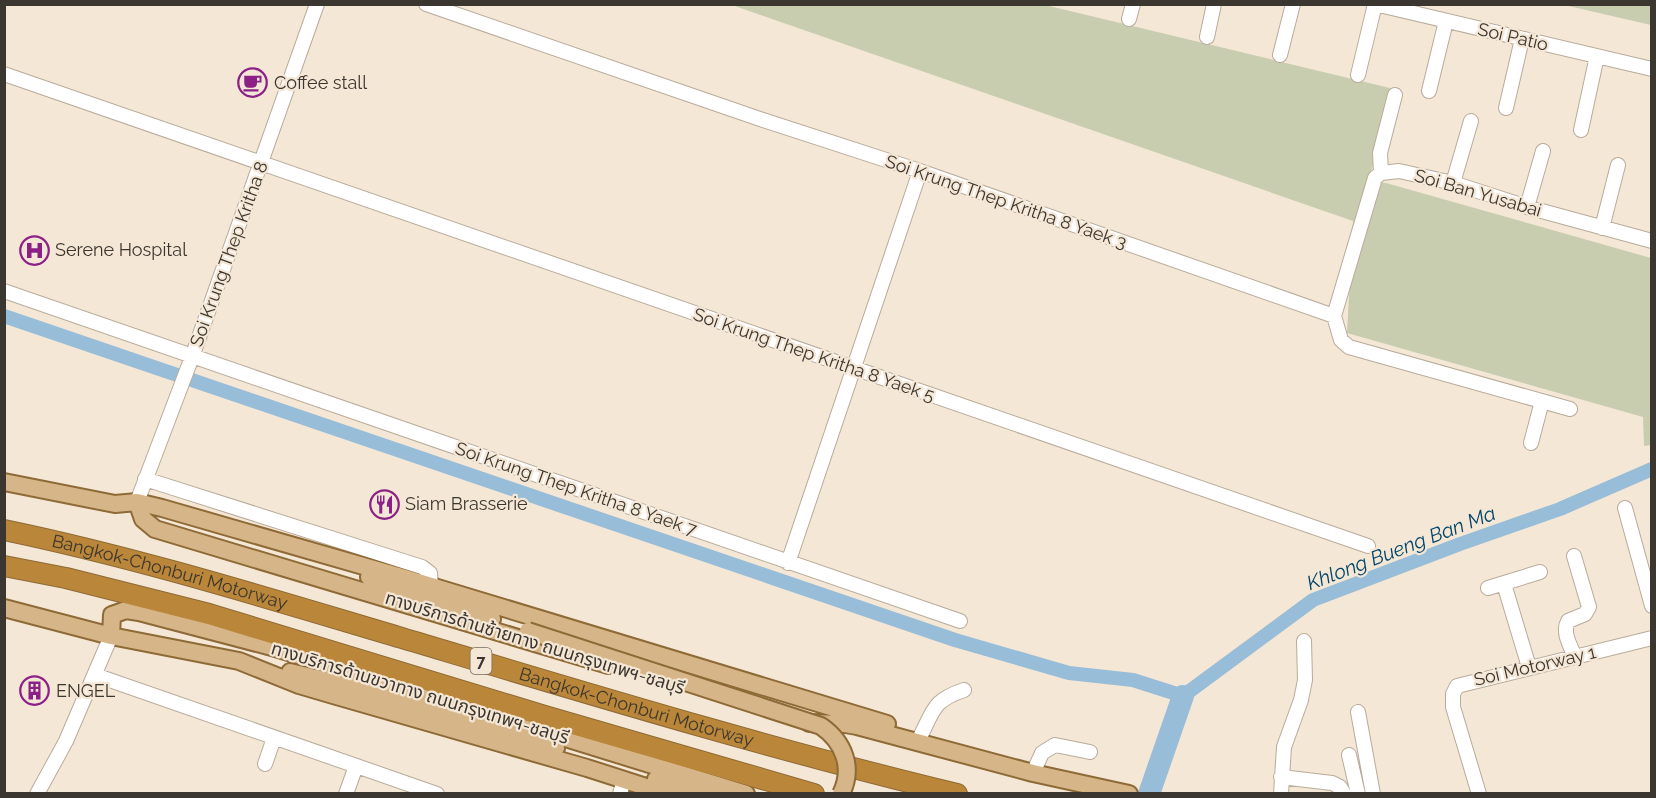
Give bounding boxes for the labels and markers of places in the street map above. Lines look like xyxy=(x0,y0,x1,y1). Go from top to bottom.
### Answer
cafe icon: Coffee stall xyxy=(237,67,269,99)
place label: Coffee stall xyxy=(274,72,367,93)
hospital icon: Serene Hospital xyxy=(18,234,50,266)
place label: Serene Hospital xyxy=(55,239,187,260)
restaurant icon: Siam Brasserie xyxy=(368,488,400,520)
place label: Siam Brasserie xyxy=(405,493,528,514)
building icon: ENGEL xyxy=(19,675,51,707)
place label: ENGEL xyxy=(56,680,116,701)

